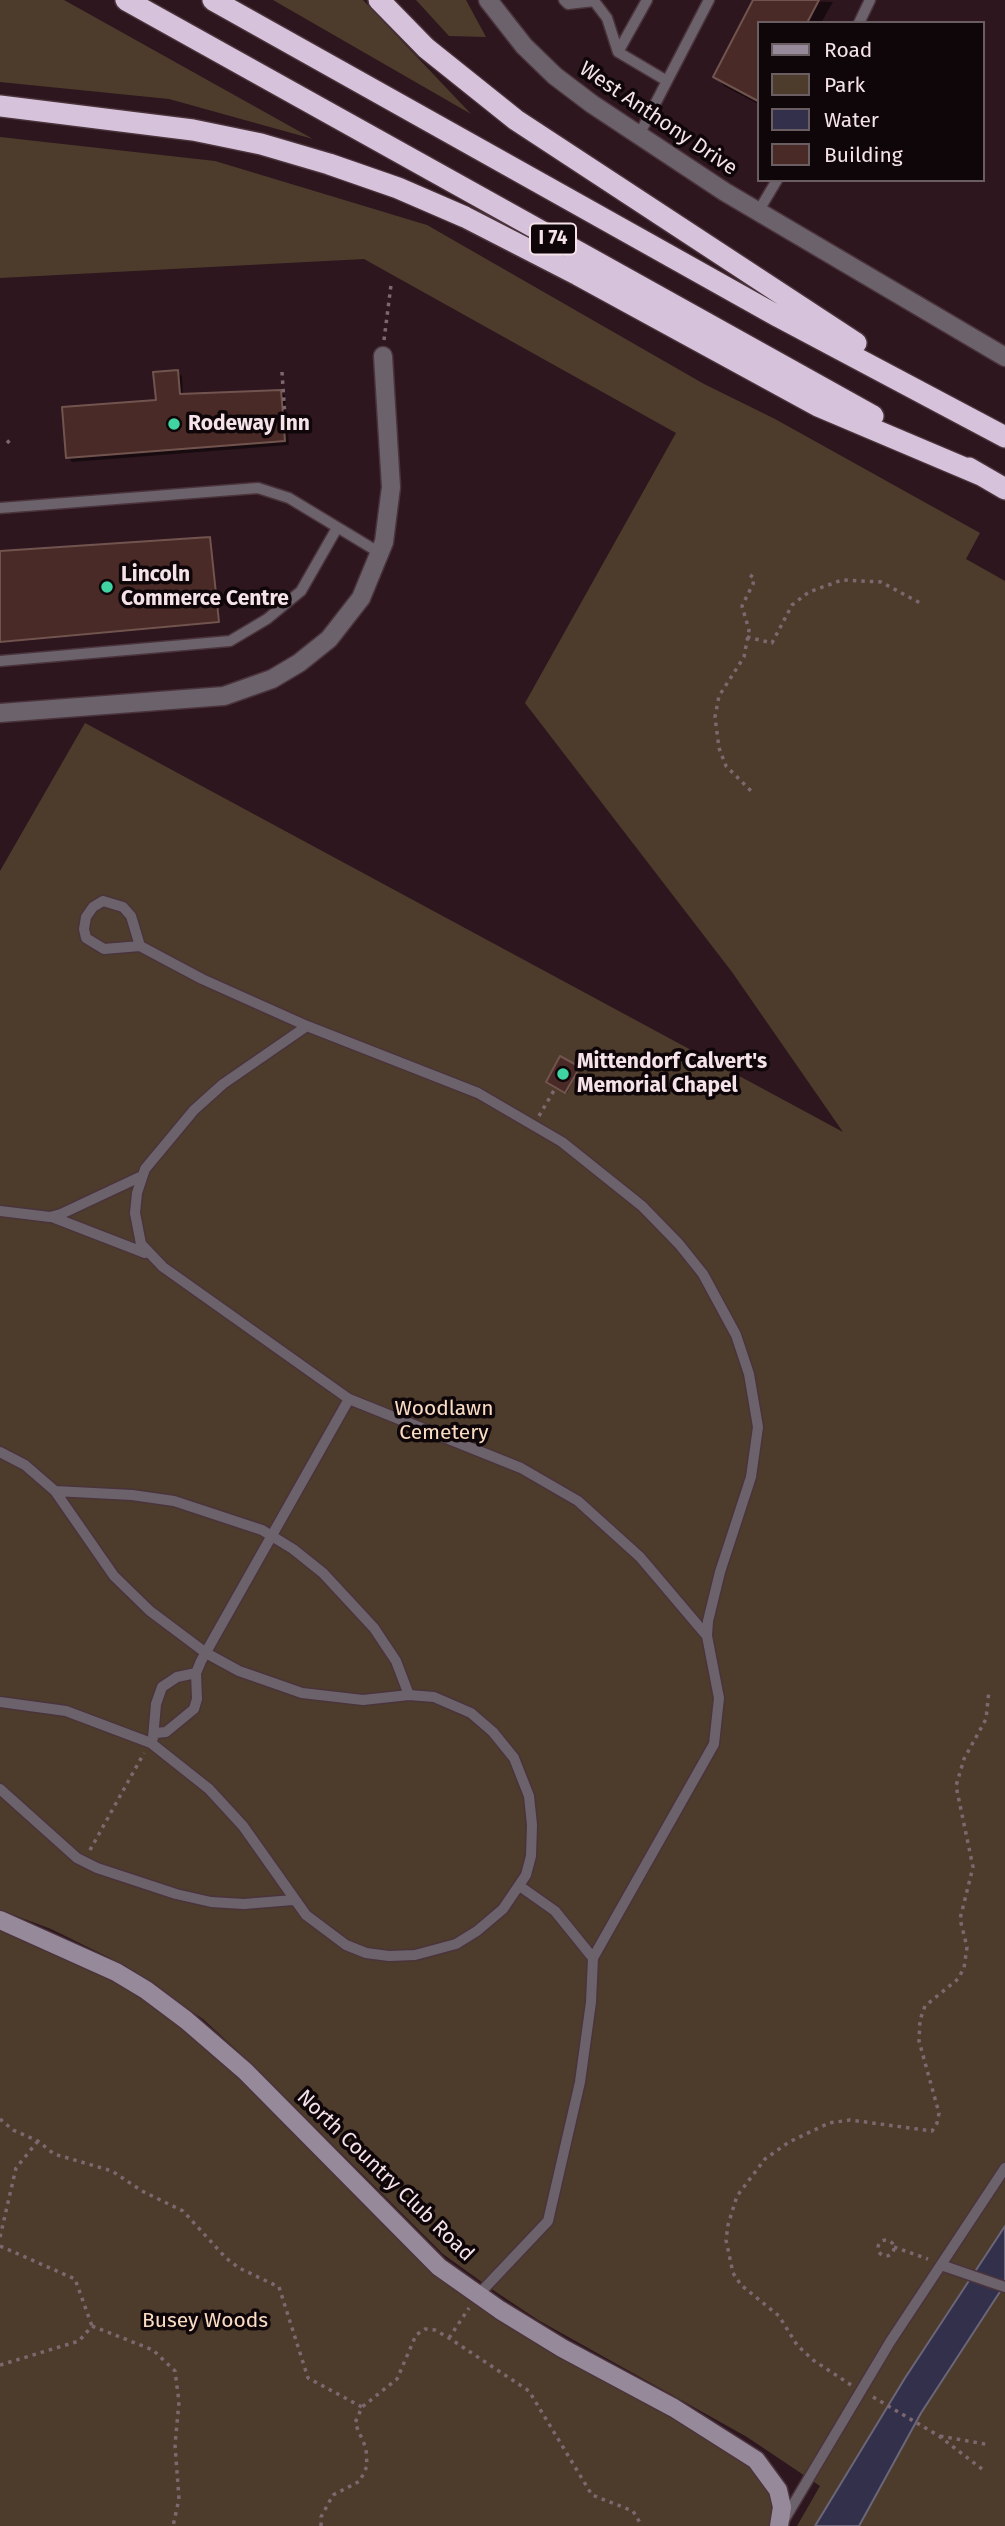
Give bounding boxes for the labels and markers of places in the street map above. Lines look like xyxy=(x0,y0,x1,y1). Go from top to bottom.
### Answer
place label: Rodeway Inn xyxy=(188,411,310,437)
marker: Rodeway Inn xyxy=(166,416,182,432)
place label: Lincoln Commerce Centre xyxy=(121,562,289,612)
marker: Lincoln Commerce Centre xyxy=(99,579,115,595)
place label: Mittendorf Calvert's Memorial Chapel xyxy=(577,1049,767,1099)
marker: Mittendorf Calvert's Memorial Chapel xyxy=(555,1066,571,1082)

